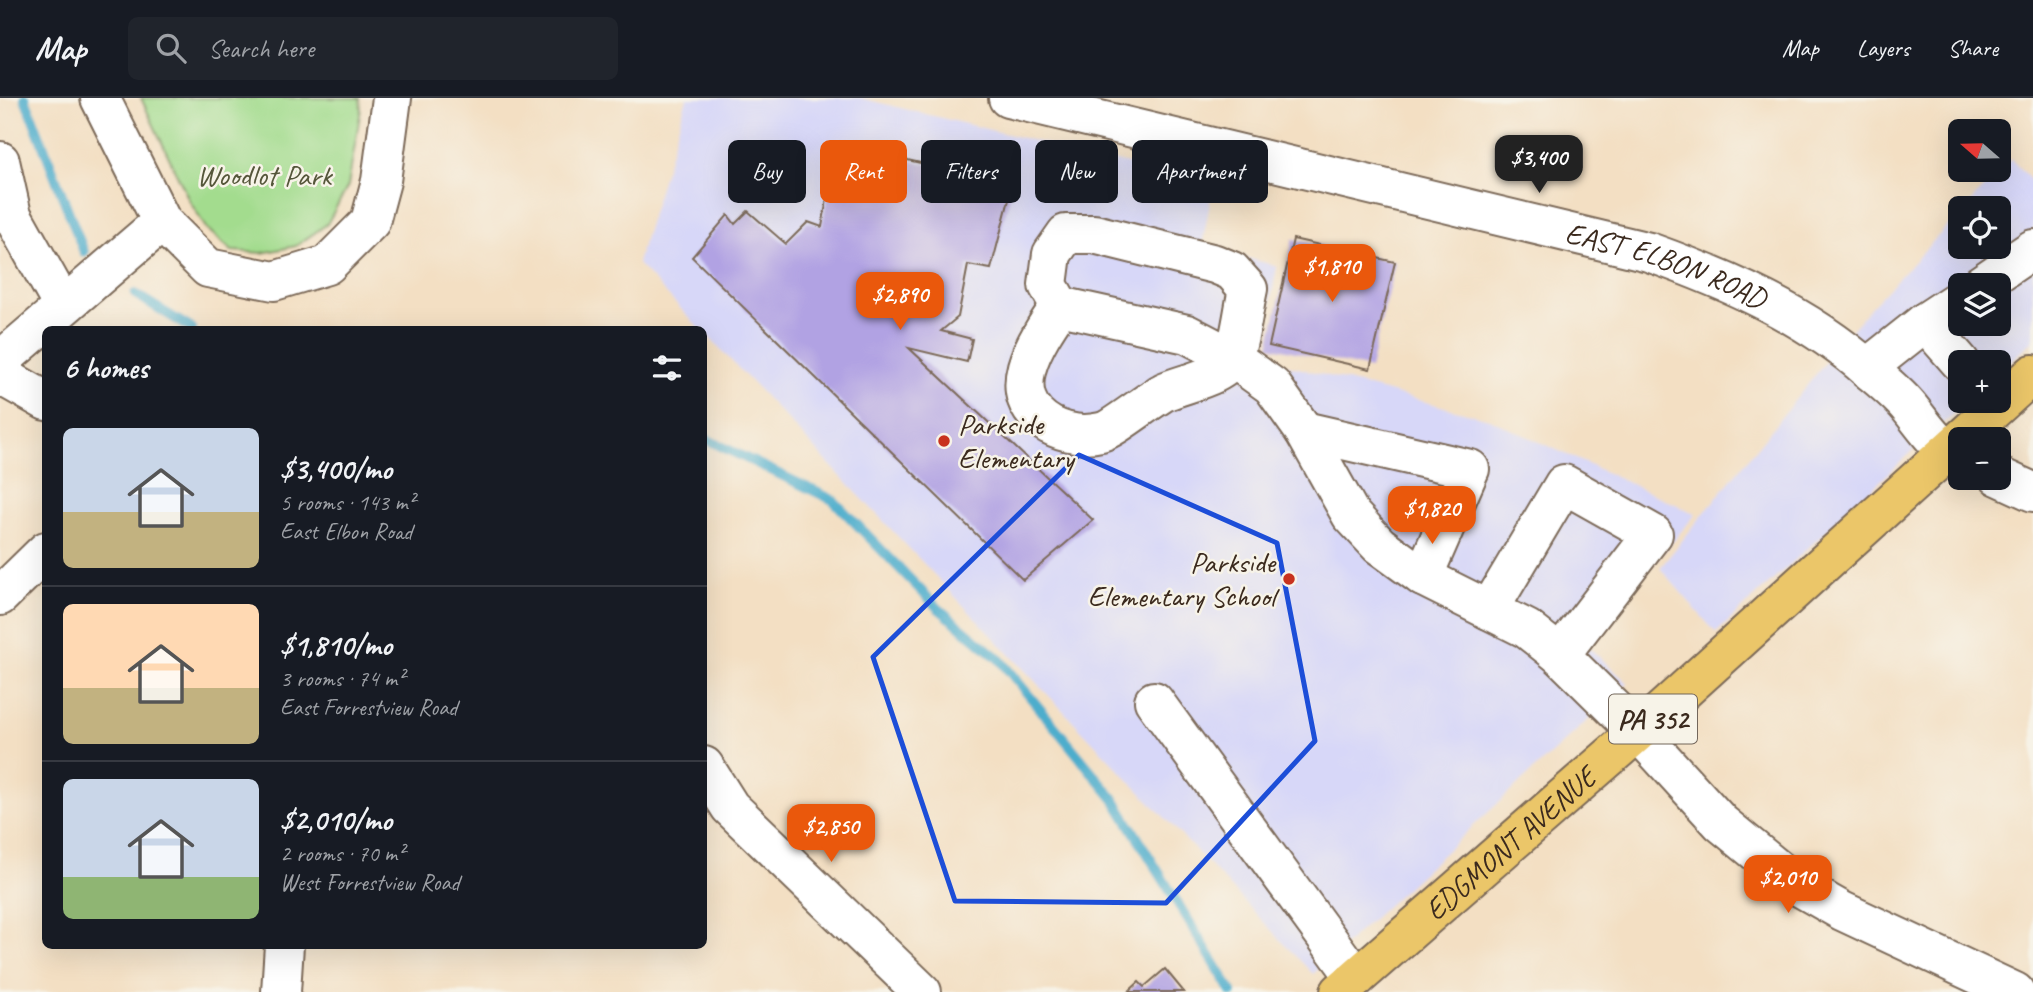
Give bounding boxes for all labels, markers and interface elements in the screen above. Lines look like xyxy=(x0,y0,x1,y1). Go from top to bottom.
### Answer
search box xyxy=(128,17,618,80)
text: Map xyxy=(35,27,86,69)
icon: search xyxy=(152,29,190,67)
text: Search here xyxy=(208,32,314,65)
text: Map xyxy=(1782,33,1819,63)
text: Layers xyxy=(1857,33,1910,63)
text: Share xyxy=(1948,33,1998,63)
north arrow xyxy=(1948,119,2011,182)
map controls xyxy=(1948,119,2011,490)
pin: $3,400 xyxy=(1482,136,1596,195)
chip: Buy xyxy=(728,140,806,203)
chip: Rent xyxy=(820,140,907,203)
chip: Filters xyxy=(921,140,1021,203)
chip: New xyxy=(1035,140,1118,203)
chip: Apartment xyxy=(1132,140,1268,203)
text: $3,400 xyxy=(1511,143,1567,172)
park label: Woodlot Park xyxy=(197,156,334,194)
button: locate xyxy=(1948,196,2011,259)
street label: EAST ELBON ROAD xyxy=(1562,214,1775,318)
pin: $1,810 xyxy=(1275,244,1389,304)
text: $1,810 xyxy=(1304,252,1360,281)
pin: $2,890 xyxy=(843,272,957,332)
button: layers xyxy=(1948,273,2011,336)
text: $2,890 xyxy=(872,280,928,309)
text: 6 homes xyxy=(63,349,148,387)
icon: filters xyxy=(648,349,686,387)
button: + xyxy=(1948,350,2011,413)
place label: Parkside Elementary xyxy=(958,405,1076,477)
button: − xyxy=(1948,427,2011,490)
marker: Parkside Elementary xyxy=(936,433,952,449)
text: $3,400/mo xyxy=(280,450,392,488)
icon: home xyxy=(119,456,203,540)
pin: $1,820 xyxy=(1375,486,1489,546)
text: 5 rooms · 143 m² xyxy=(280,488,415,517)
text: $1,820 xyxy=(1404,494,1460,523)
text: East Elbon Road xyxy=(280,517,412,546)
place label: Parkside Elementary School xyxy=(1088,543,1280,615)
marker: Parkside Elementary School xyxy=(1281,571,1297,587)
text: $1,810/mo xyxy=(280,626,392,664)
icon: home xyxy=(119,632,203,716)
text: 3 rooms · 74 m² xyxy=(280,664,404,693)
text: East Forrestview Road xyxy=(280,693,457,722)
road number: PA 352 xyxy=(1609,694,1697,744)
street label: EDGMONT AVENUE xyxy=(1417,756,1607,928)
text: $2,010/mo xyxy=(280,801,392,839)
pin: $2,850 xyxy=(774,804,888,864)
icon: home xyxy=(119,807,203,891)
text: $2,850 xyxy=(803,812,859,841)
text: 2 rooms · 70 m² xyxy=(280,839,404,868)
pin: $2,010 xyxy=(1731,856,1845,915)
text: $2,010 xyxy=(1760,863,1816,892)
text: West Forrestview Road xyxy=(280,868,460,897)

